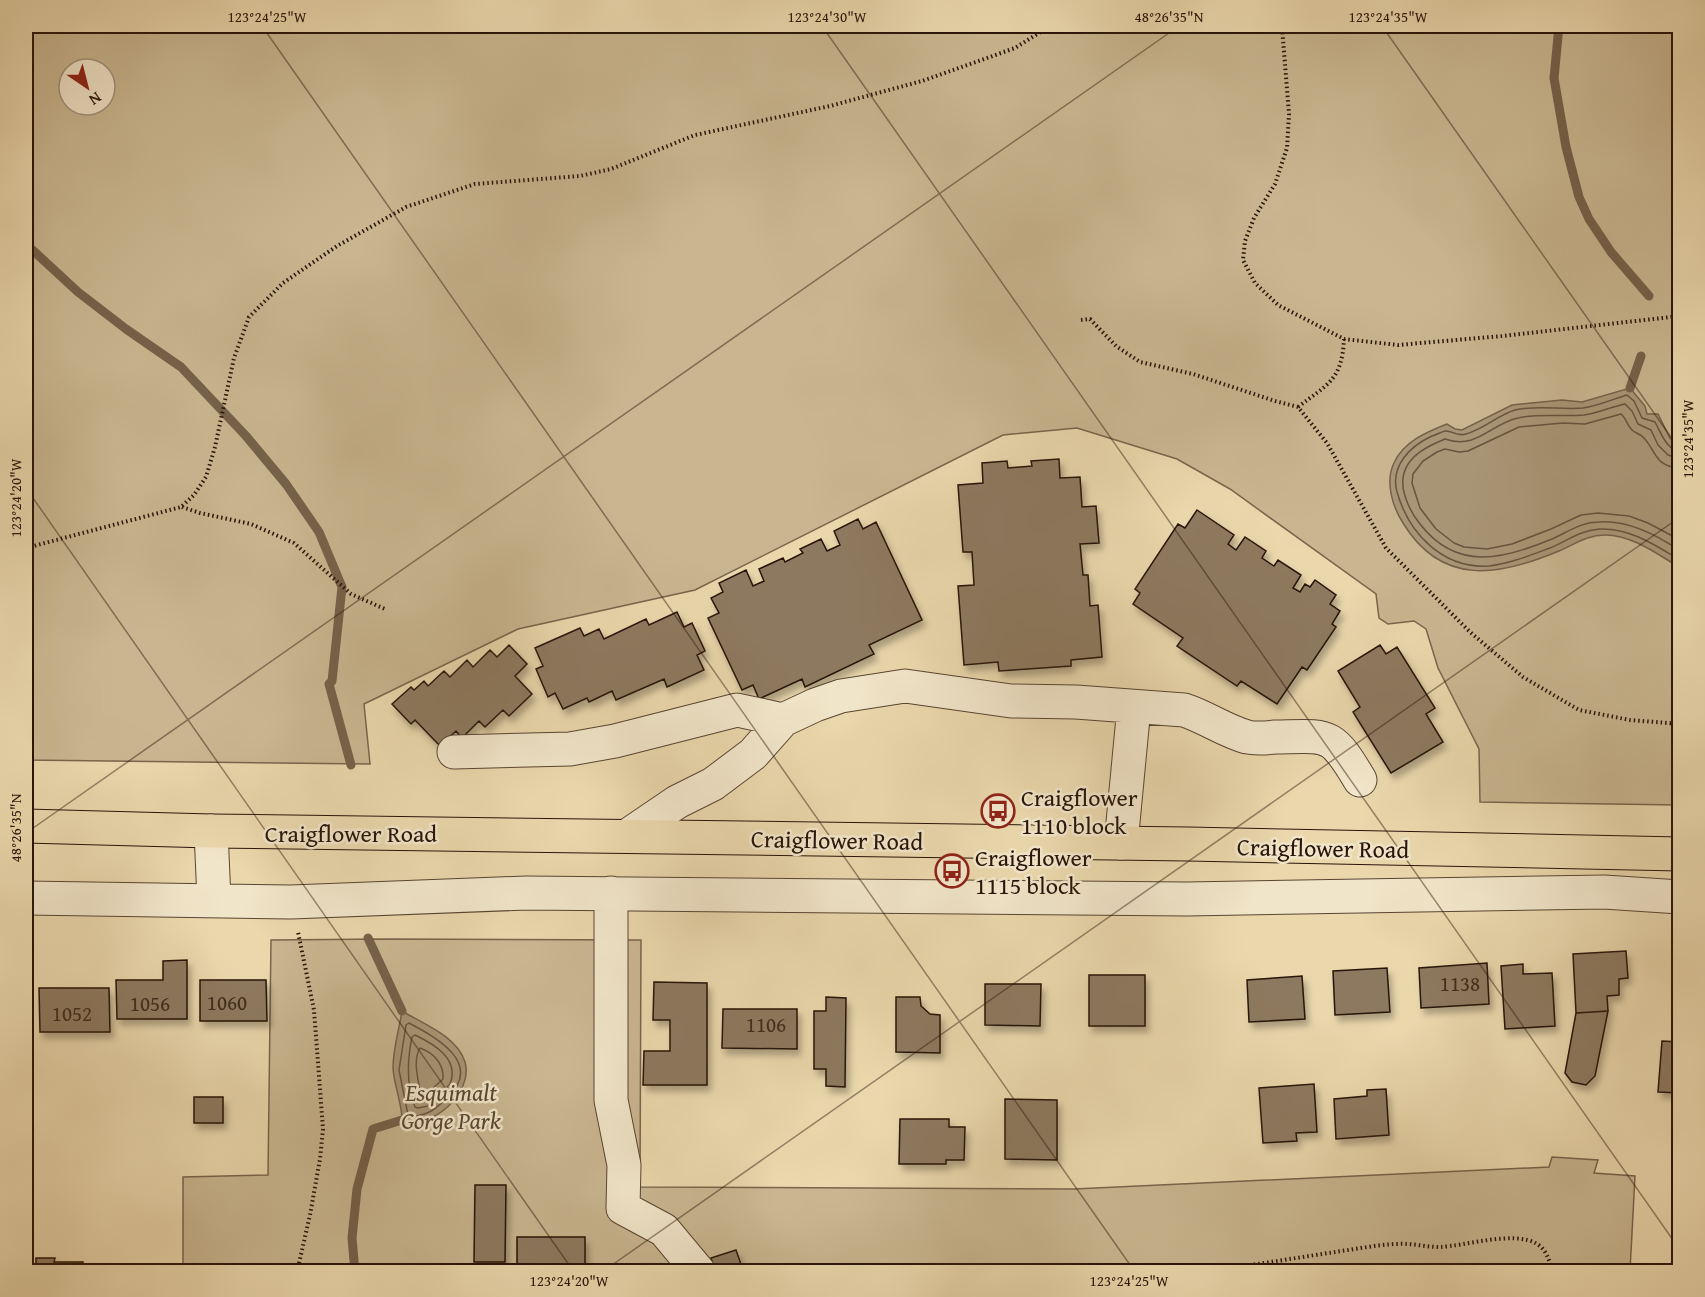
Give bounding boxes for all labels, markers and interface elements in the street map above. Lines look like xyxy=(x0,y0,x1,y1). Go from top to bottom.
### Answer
text: 123°24'25"W xyxy=(227,6,307,27)
text: 123°24'30"W xyxy=(787,6,867,27)
text: 48°26'35"N xyxy=(1135,6,1204,27)
text: 123°24'35"W xyxy=(1348,6,1428,27)
north arrow xyxy=(57,57,117,117)
text: N xyxy=(84,86,107,112)
text: 123°24'35"W xyxy=(1677,399,1698,479)
text: 123°24'20"W xyxy=(5,458,26,538)
place label: Craigflower 1110 block xyxy=(1021,780,1138,843)
text: 48°26'35"N xyxy=(5,793,26,862)
bus stop icon: Craigflower 1110 block xyxy=(980,793,1016,829)
street label: Craigflower Road xyxy=(265,816,437,851)
street label: Craigflower Road xyxy=(751,821,924,859)
street label: Craigflower Road xyxy=(1237,829,1410,867)
place label: Craigflower 1115 block xyxy=(975,840,1092,903)
bus stop icon: Craigflower 1115 block xyxy=(934,853,970,889)
house number: 1138 xyxy=(1440,968,1480,999)
house number: 1060 xyxy=(207,987,247,1018)
house number: 1056 xyxy=(130,988,170,1019)
house number: 1052 xyxy=(52,998,92,1029)
house number: 1106 xyxy=(746,1009,786,1040)
park label: Esquimalt Gorge Park xyxy=(401,1075,501,1138)
text: 123°24'20"W xyxy=(529,1270,609,1291)
text: 123°24'25"W xyxy=(1089,1270,1169,1291)

